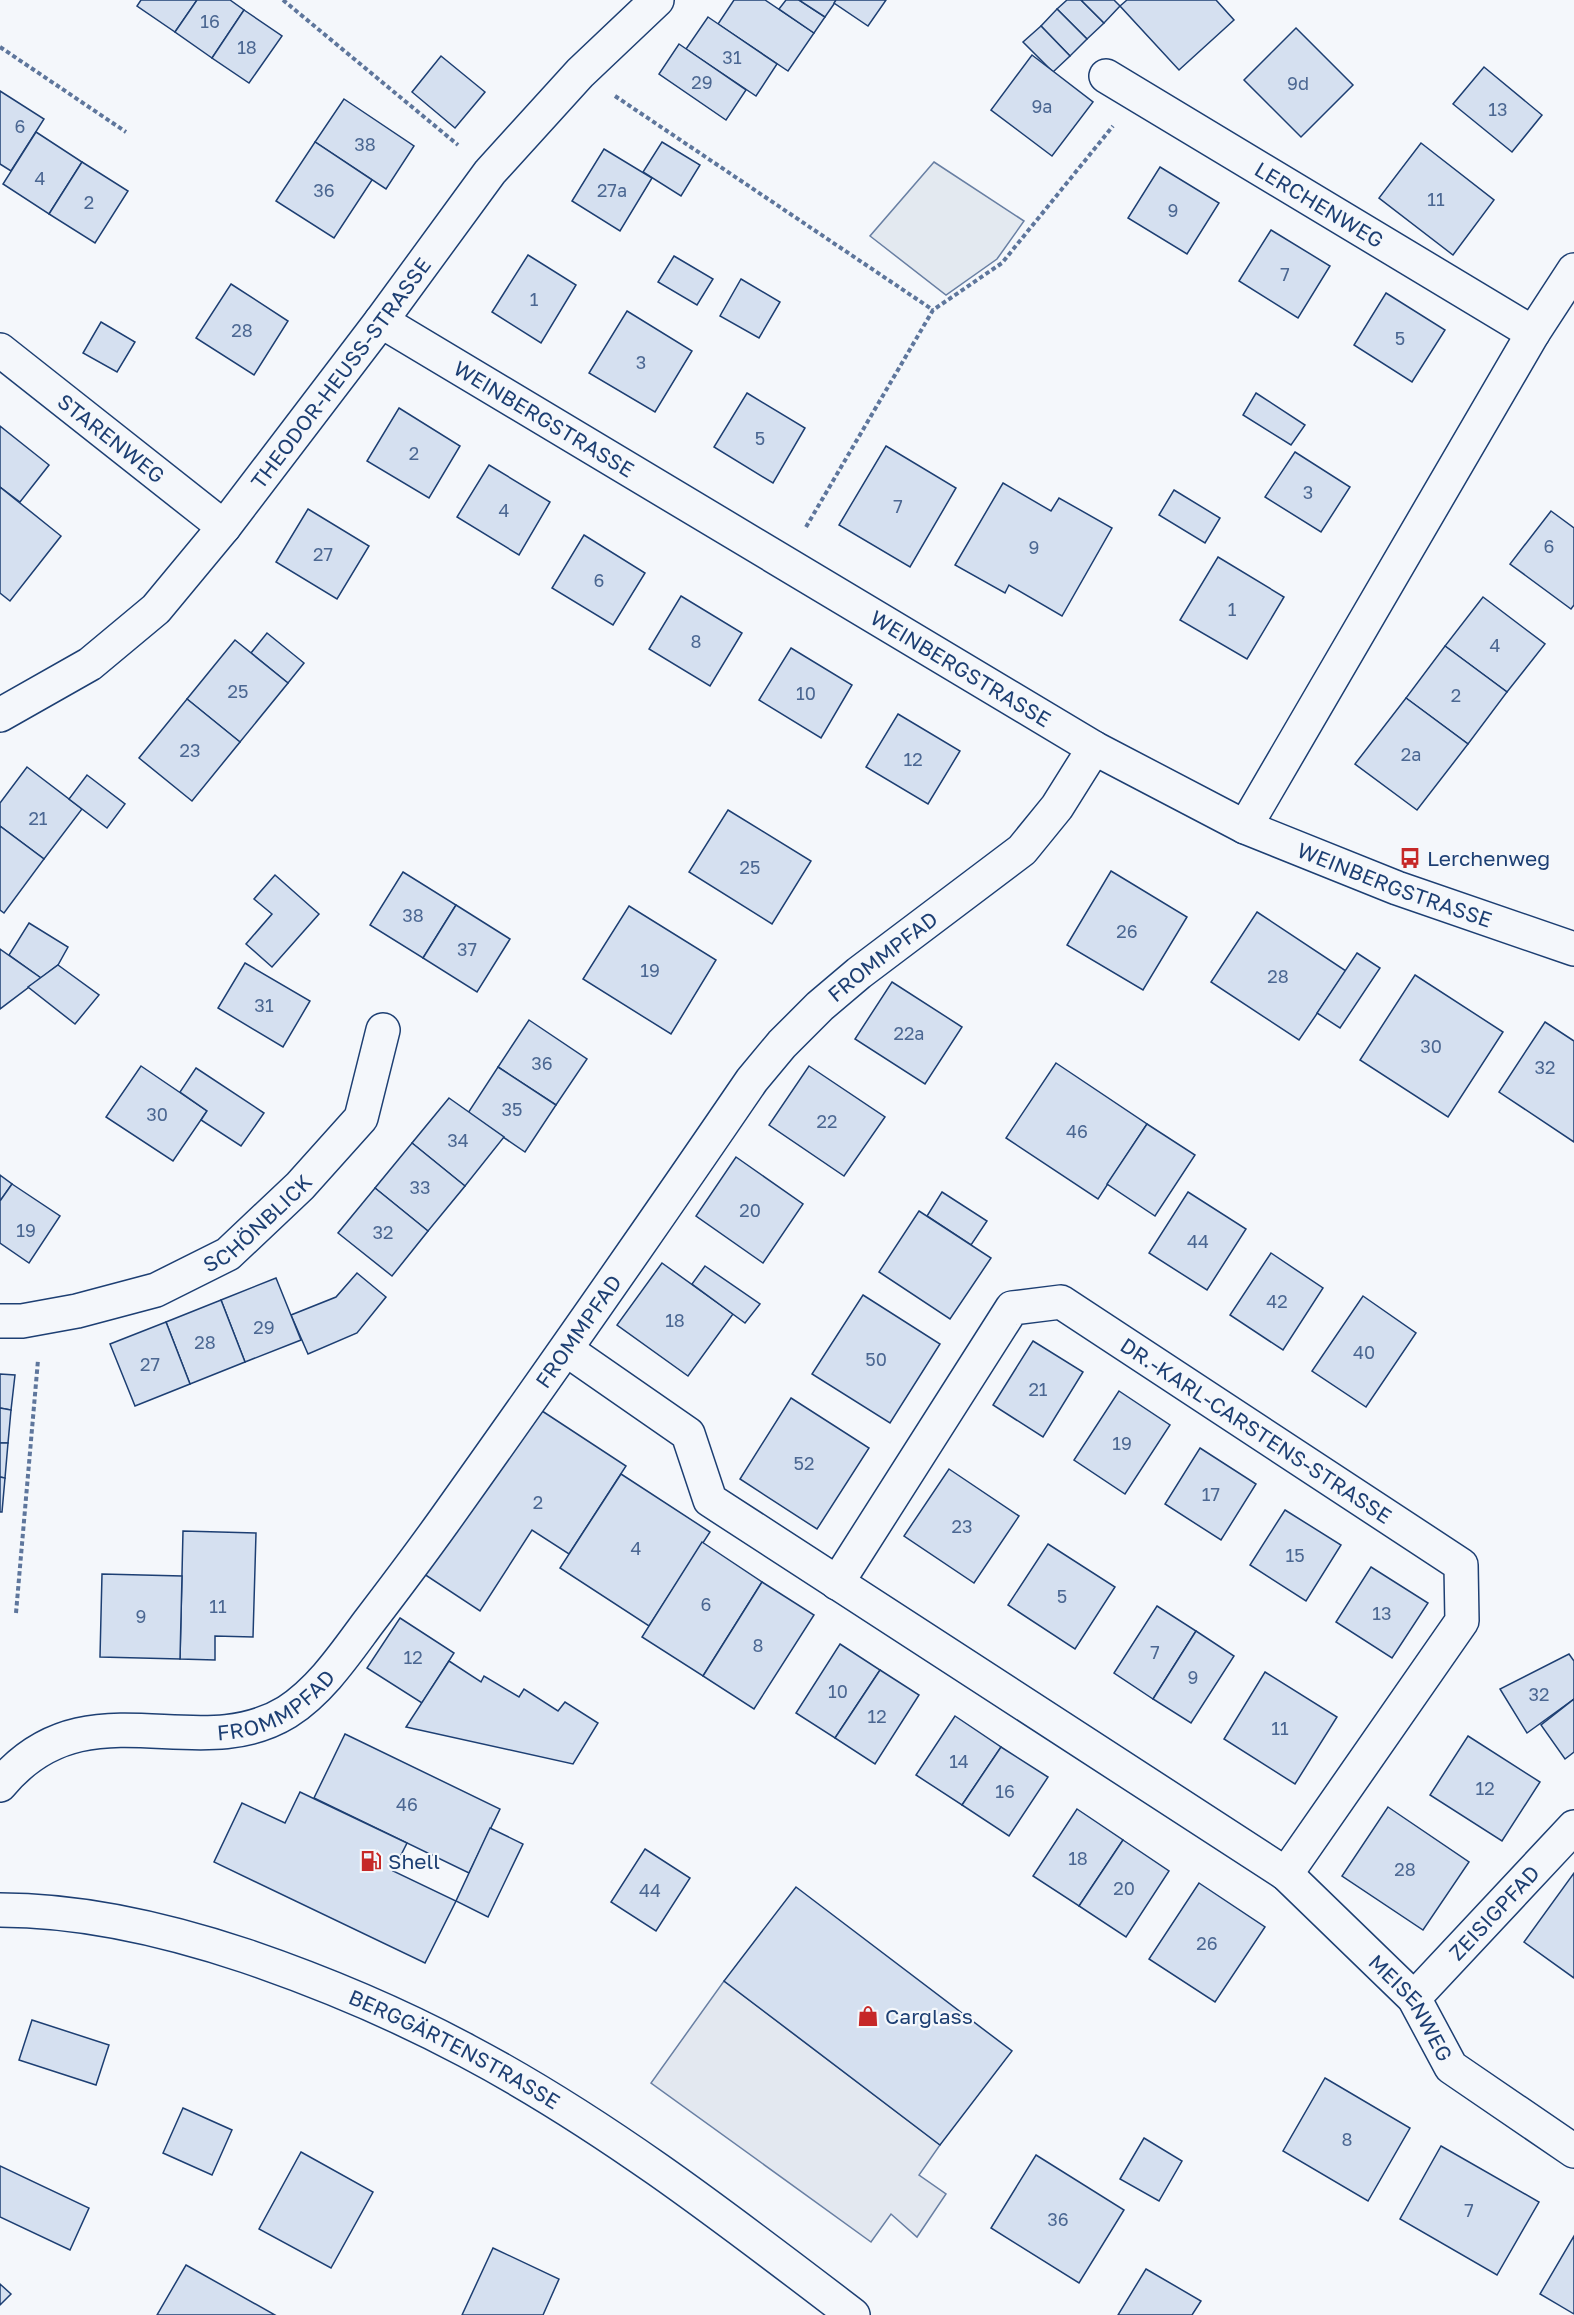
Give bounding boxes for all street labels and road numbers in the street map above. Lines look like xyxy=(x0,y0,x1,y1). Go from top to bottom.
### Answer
street label: LERCHENWEG xyxy=(1250,156,1389,253)
street label: THEODOR-HEUSS-STRASSE xyxy=(245,252,436,494)
street label: WEINBERGSTRASSE xyxy=(449,355,639,483)
street label: STARENWEG xyxy=(53,388,170,488)
street label: WEINBERGSTRASSE xyxy=(866,604,1056,732)
street label: WEINBERGSTRASSE xyxy=(1294,836,1495,933)
street label: FROMMPFAD xyxy=(822,905,943,1007)
street label: SCHÖNBLICK xyxy=(199,1169,317,1277)
street label: FROMMPFAD xyxy=(529,1270,627,1393)
street label: DR.-KARL-CARSTENS-STRASSE xyxy=(1116,1332,1397,1529)
street label: FROMMPFAD xyxy=(216,1664,340,1745)
street label: ZEISIGPFAD xyxy=(1443,1860,1545,1966)
street label: MEISENWEG xyxy=(1364,1949,1458,2066)
street label: BERGGÄRTENSTRASSE xyxy=(345,1984,565,2115)

